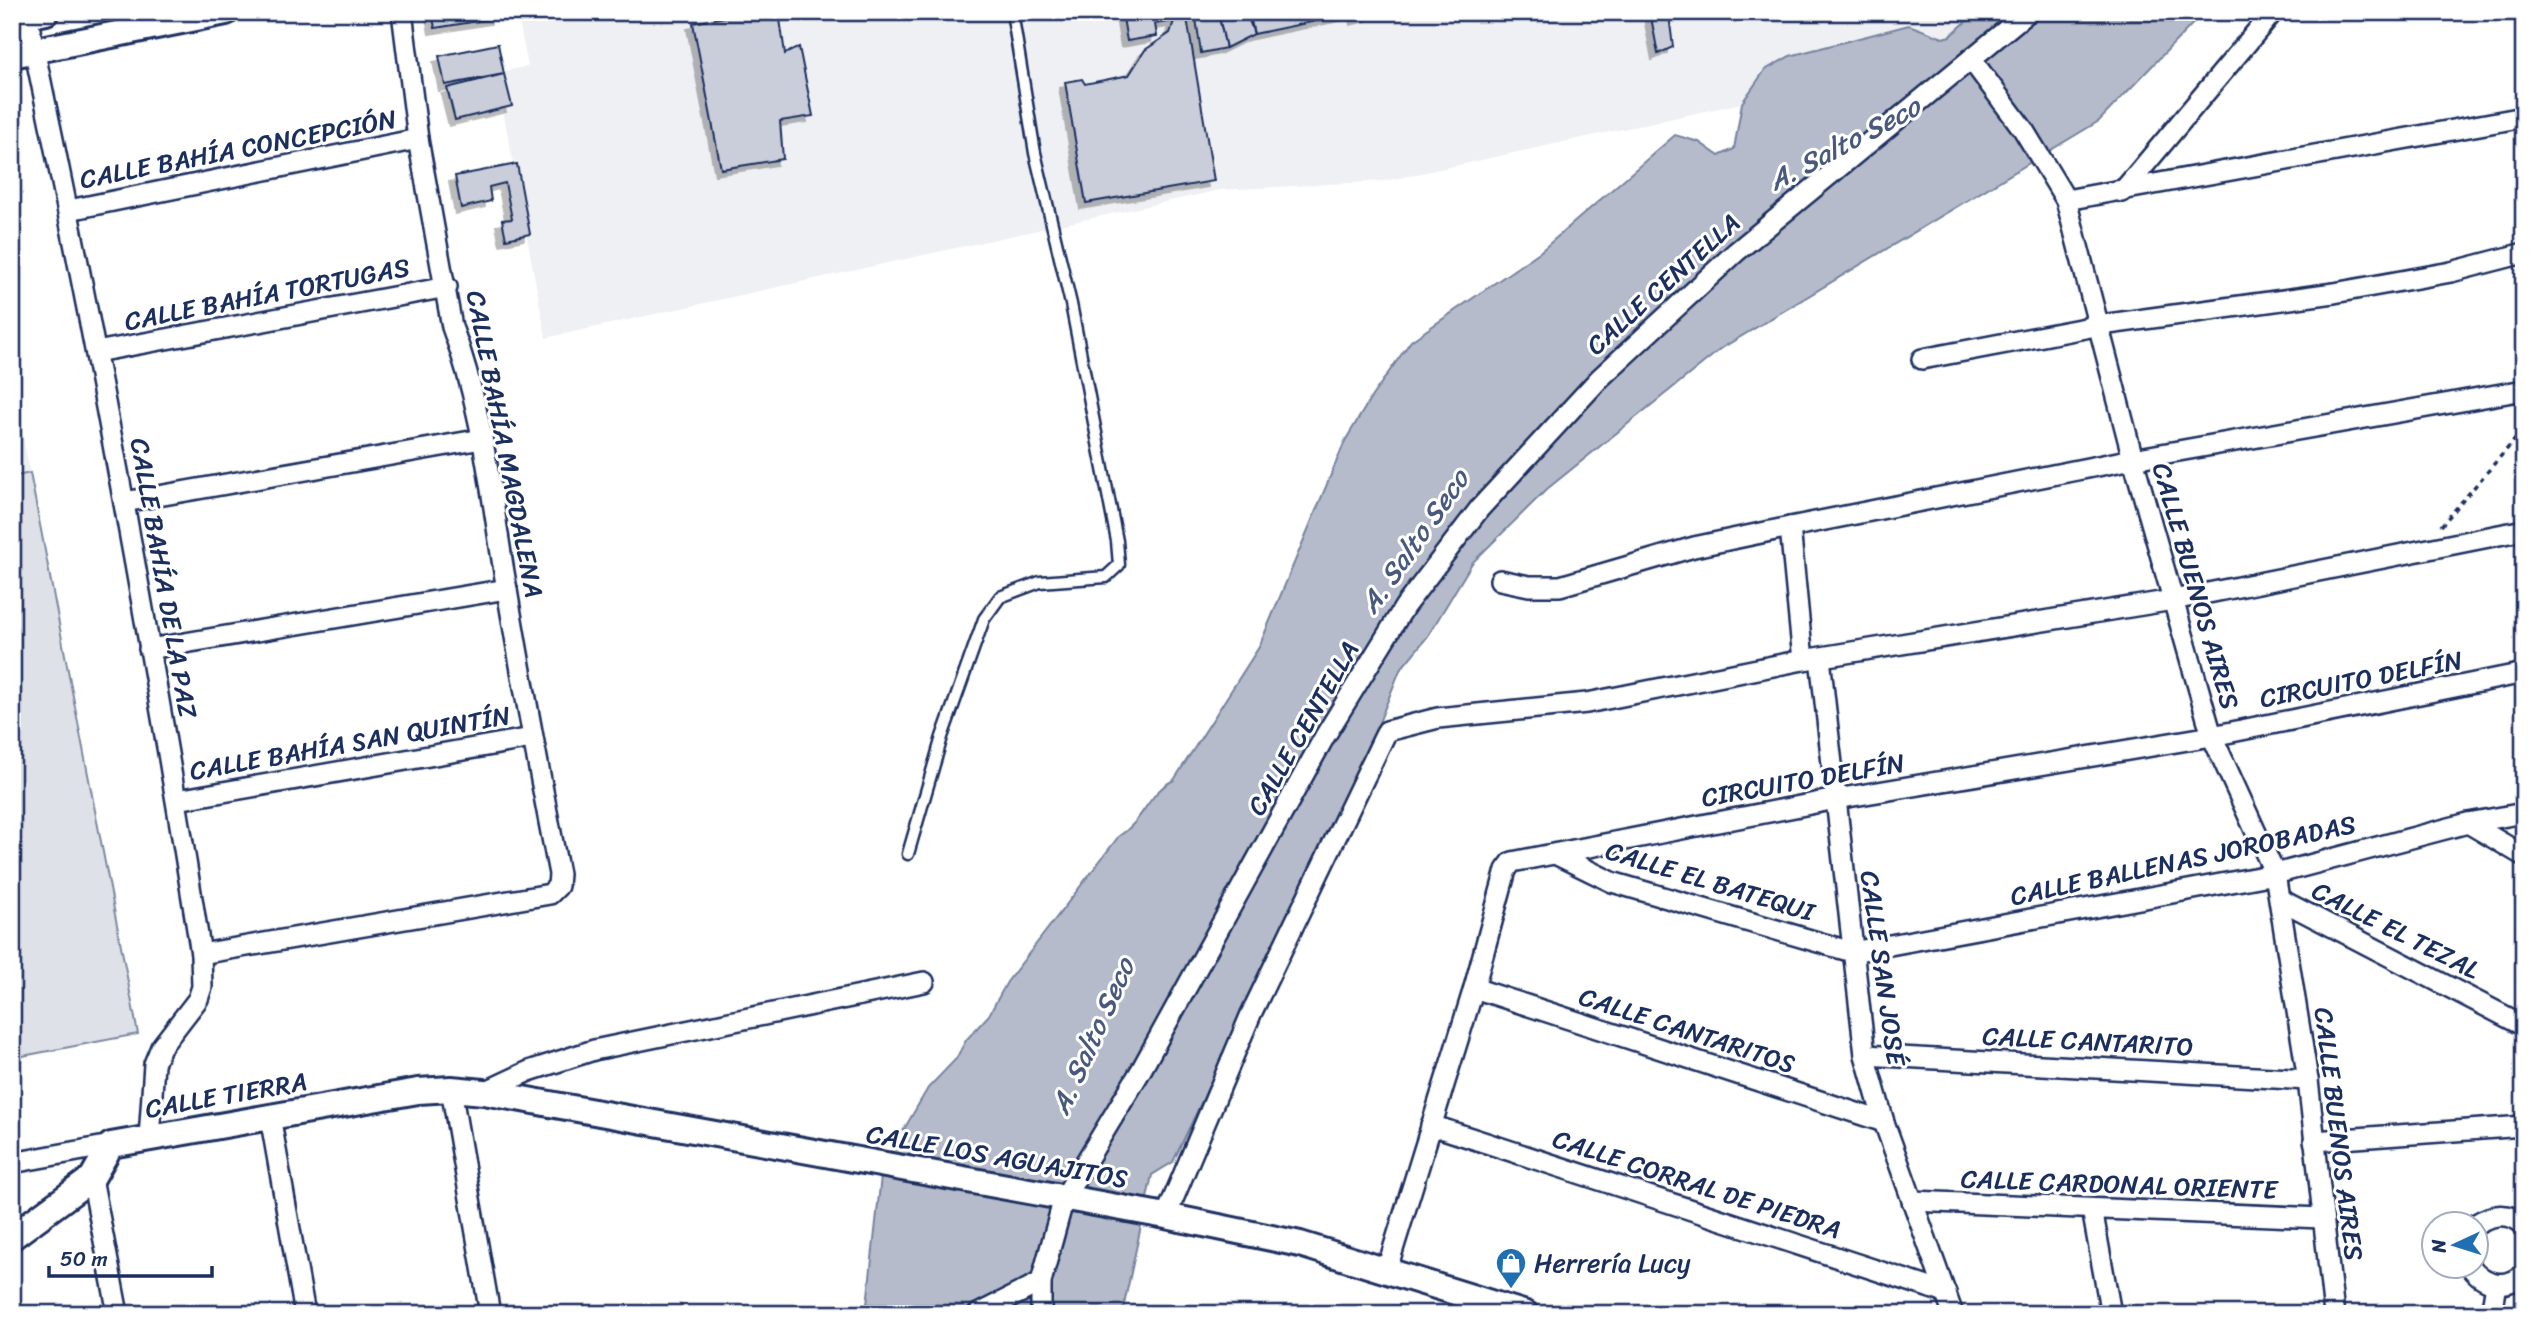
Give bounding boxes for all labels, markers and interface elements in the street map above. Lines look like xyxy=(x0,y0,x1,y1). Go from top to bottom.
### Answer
water label: A. Salto Seco xyxy=(1758,81,1932,205)
street label: CALLE BAHÍA CONCEPCIÓN xyxy=(76,96,400,202)
street label: CALLE CENTELLA xyxy=(1575,201,1751,367)
street label: CALLE BAHÍA TORTUGAS xyxy=(120,244,414,344)
street label: CALLE BAHÍA MAGDALENA xyxy=(453,286,557,602)
street label: CALLE BAHÍA DE LA PAZ xyxy=(117,434,211,722)
water label: A. Salto Seco xyxy=(1346,457,1484,624)
street label: CALLE BUENOS AIRES xyxy=(2139,457,2253,715)
street label: CALLE CENTELLA xyxy=(1234,632,1372,824)
street label: CIRCUITO DELFÍN xyxy=(2256,637,2466,721)
street label: CALLE BAHÍA SAN QUINTÍN xyxy=(186,692,514,794)
street label: CIRCUITO DELFÍN xyxy=(1698,739,1908,821)
street label: CALLE BALLENAS JOROBADAS xyxy=(2006,801,2360,919)
street label: CALLE EL BATEQUI xyxy=(1600,827,1822,935)
street label: CALLE SAN JOSÉ xyxy=(1847,867,1920,1070)
street label: CALLE EL TEZAL xyxy=(2304,868,2488,992)
water label: A. Salto Seco xyxy=(1036,948,1150,1123)
street label: CALLE CANTARITOS xyxy=(1573,973,1801,1087)
street label: CALLE BUENOS AIRES xyxy=(2301,1004,2377,1264)
street label: CALLE CANTARITO xyxy=(1981,1013,2195,1069)
street label: CALLE TIERRA xyxy=(141,1058,311,1132)
street label: CALLE LOS AGUAJITOS xyxy=(863,1110,1131,1202)
street label: CALLE CORRAL DE PIEDRA xyxy=(1547,1116,1847,1252)
street label: CALLE CARDONAL ORIENTE xyxy=(1960,1155,2280,1213)
north arrow xyxy=(2420,1210,2490,1280)
scale bar xyxy=(49,1235,212,1279)
text: N xyxy=(2422,1238,2456,1255)
text: 50 m xyxy=(60,1240,108,1278)
place label: Herrería Lucy xyxy=(1534,1240,1691,1286)
shop icon: Herrería Lucy xyxy=(1494,1246,1528,1290)

